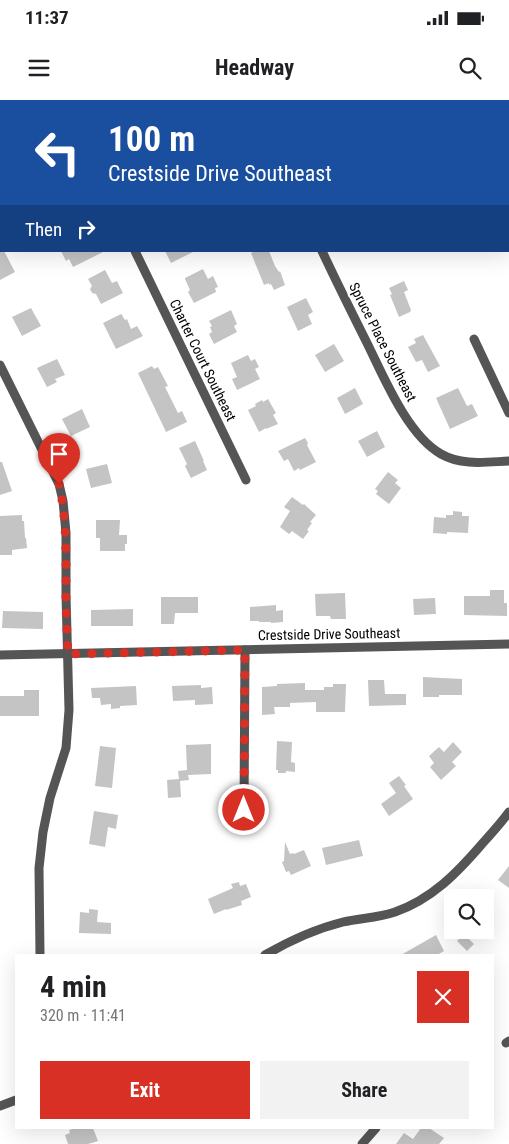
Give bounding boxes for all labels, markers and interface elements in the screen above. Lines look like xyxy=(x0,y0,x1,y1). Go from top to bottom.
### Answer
text: 11:37 xyxy=(25,6,69,29)
icon: menu xyxy=(25,54,53,82)
icon: search xyxy=(456,54,484,82)
text: Headway xyxy=(215,55,294,80)
text: 100 m xyxy=(108,119,195,160)
icon: left xyxy=(25,120,90,185)
text: Crestside Drive Southeast xyxy=(108,161,332,186)
icon: right xyxy=(72,215,100,243)
text: Then xyxy=(25,218,62,241)
street label: Spruce Place Southeast xyxy=(346,280,420,404)
street label: Charter Court Southeast xyxy=(167,296,239,424)
pin xyxy=(38,433,80,484)
icon: arrive xyxy=(45,440,73,468)
street label: Crestside Drive Southeast xyxy=(258,625,400,643)
position arrow xyxy=(217,783,269,835)
map controls xyxy=(444,889,494,939)
button: search xyxy=(444,889,494,939)
text: 4 min xyxy=(40,969,107,1004)
button: close xyxy=(417,971,469,1023)
text: 320 m · 11:41 xyxy=(40,1006,126,1025)
button: Exit xyxy=(40,1061,250,1119)
button: Share xyxy=(260,1061,469,1119)

